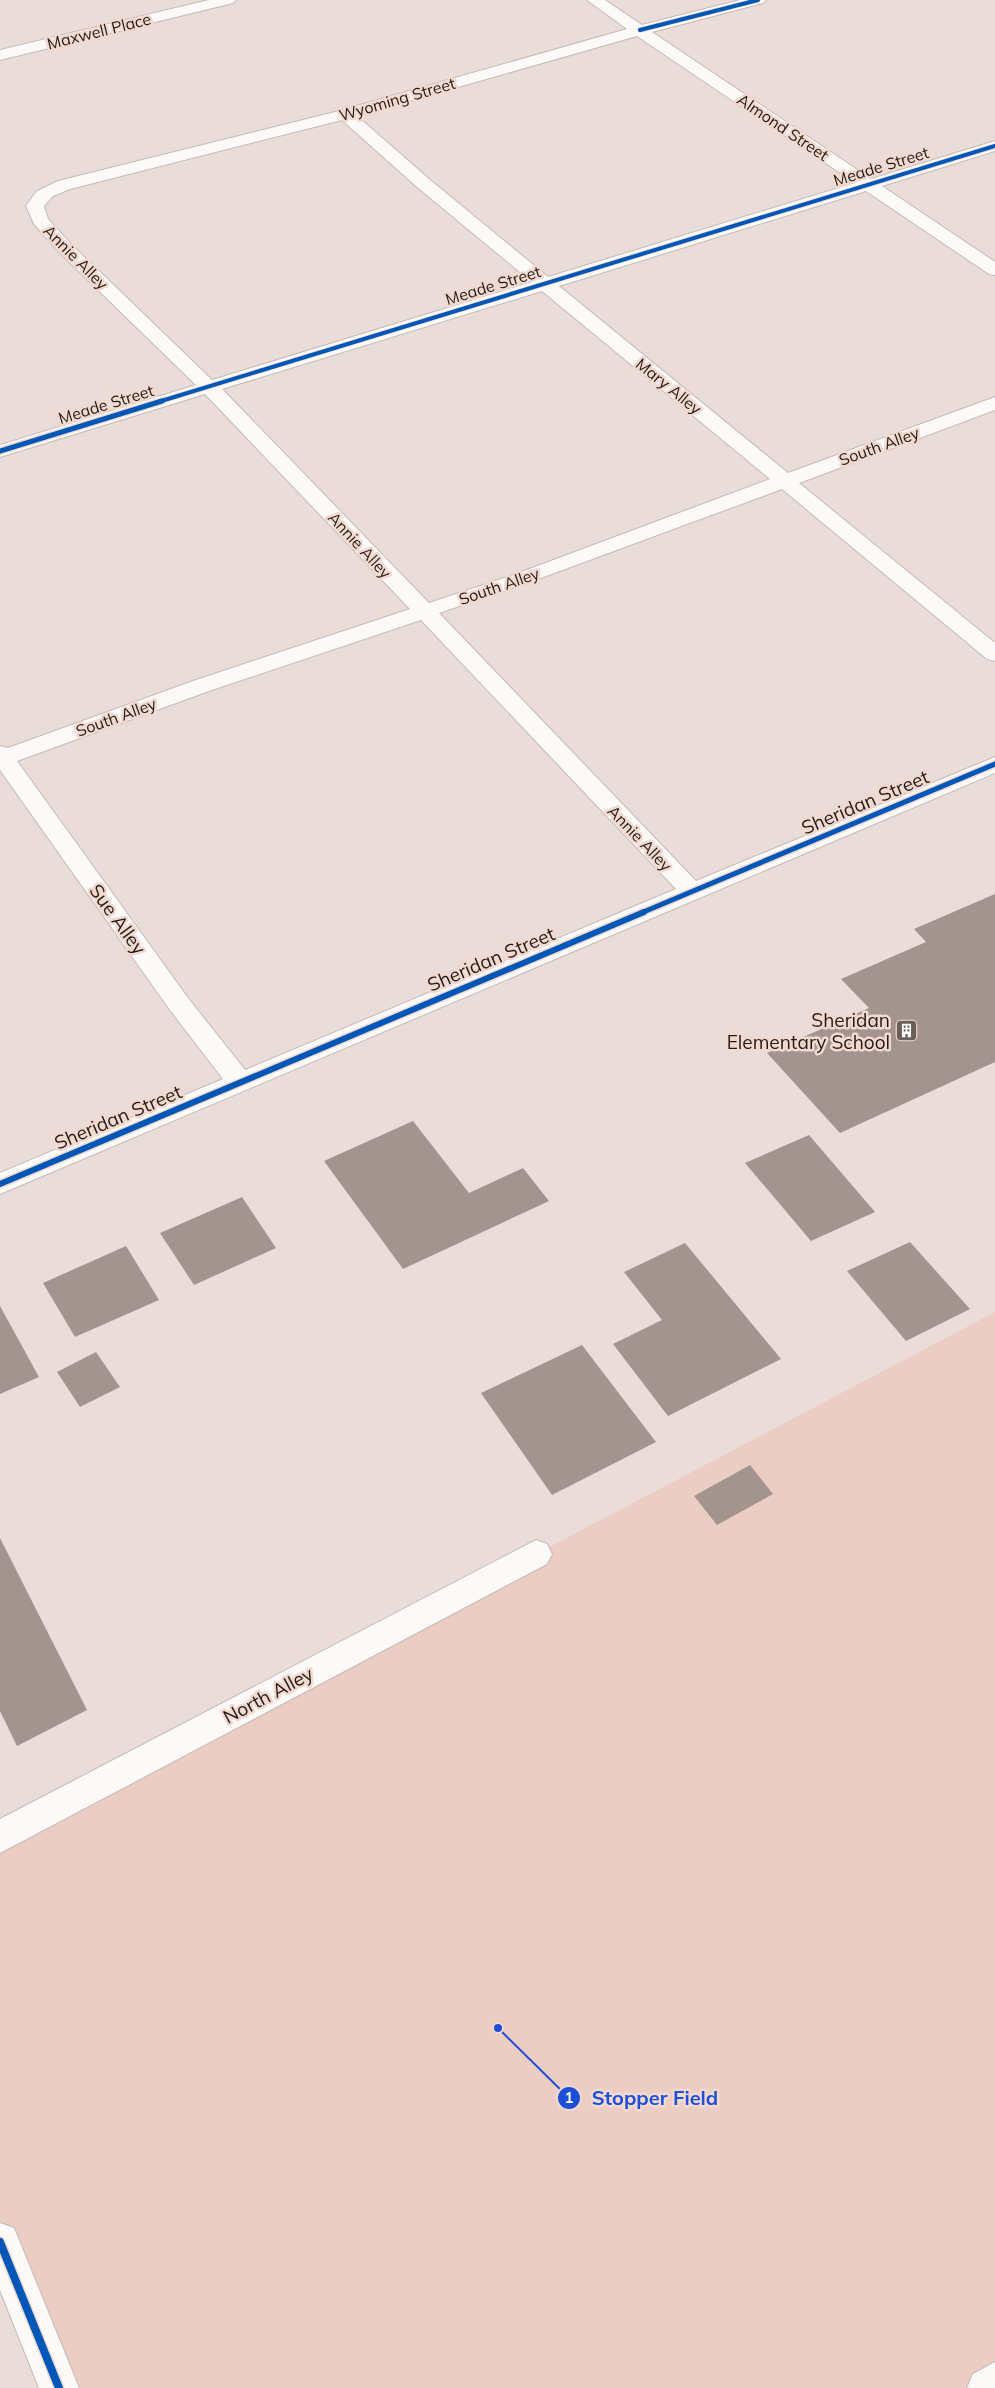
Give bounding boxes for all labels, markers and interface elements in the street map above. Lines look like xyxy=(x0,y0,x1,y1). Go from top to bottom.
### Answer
street label: Maxwell Place xyxy=(45,8,153,54)
street label: Wyoming Street xyxy=(336,73,458,125)
street label: Almond Street xyxy=(733,89,833,165)
street label: Meade Street xyxy=(831,142,932,190)
street label: Annie Alley xyxy=(39,220,113,294)
street label: Meade Street xyxy=(443,261,544,309)
street label: Mary Alley xyxy=(632,353,706,419)
street label: Meade Street xyxy=(56,380,157,428)
street label: South Alley xyxy=(836,422,922,470)
street label: Annie Alley xyxy=(324,508,396,583)
street label: South Alley xyxy=(456,563,542,609)
street label: South Alley xyxy=(73,693,159,741)
street label: Sheridan Street xyxy=(798,764,933,840)
street label: Annie Alley xyxy=(604,801,677,875)
street label: Sue Alley xyxy=(84,879,152,959)
street label: Sheridan Street xyxy=(424,921,559,997)
place label: Sheridan Elementary School xyxy=(727,1008,890,1054)
building icon: Sheridan Elementary School xyxy=(894,1019,918,1043)
street label: Sheridan Street xyxy=(51,1079,186,1155)
street label: North Alley xyxy=(219,1661,317,1729)
callout: Stopper Field xyxy=(557,2080,728,2115)
text: Stopper Field xyxy=(592,2085,718,2110)
text: 1 xyxy=(564,2088,574,2107)

